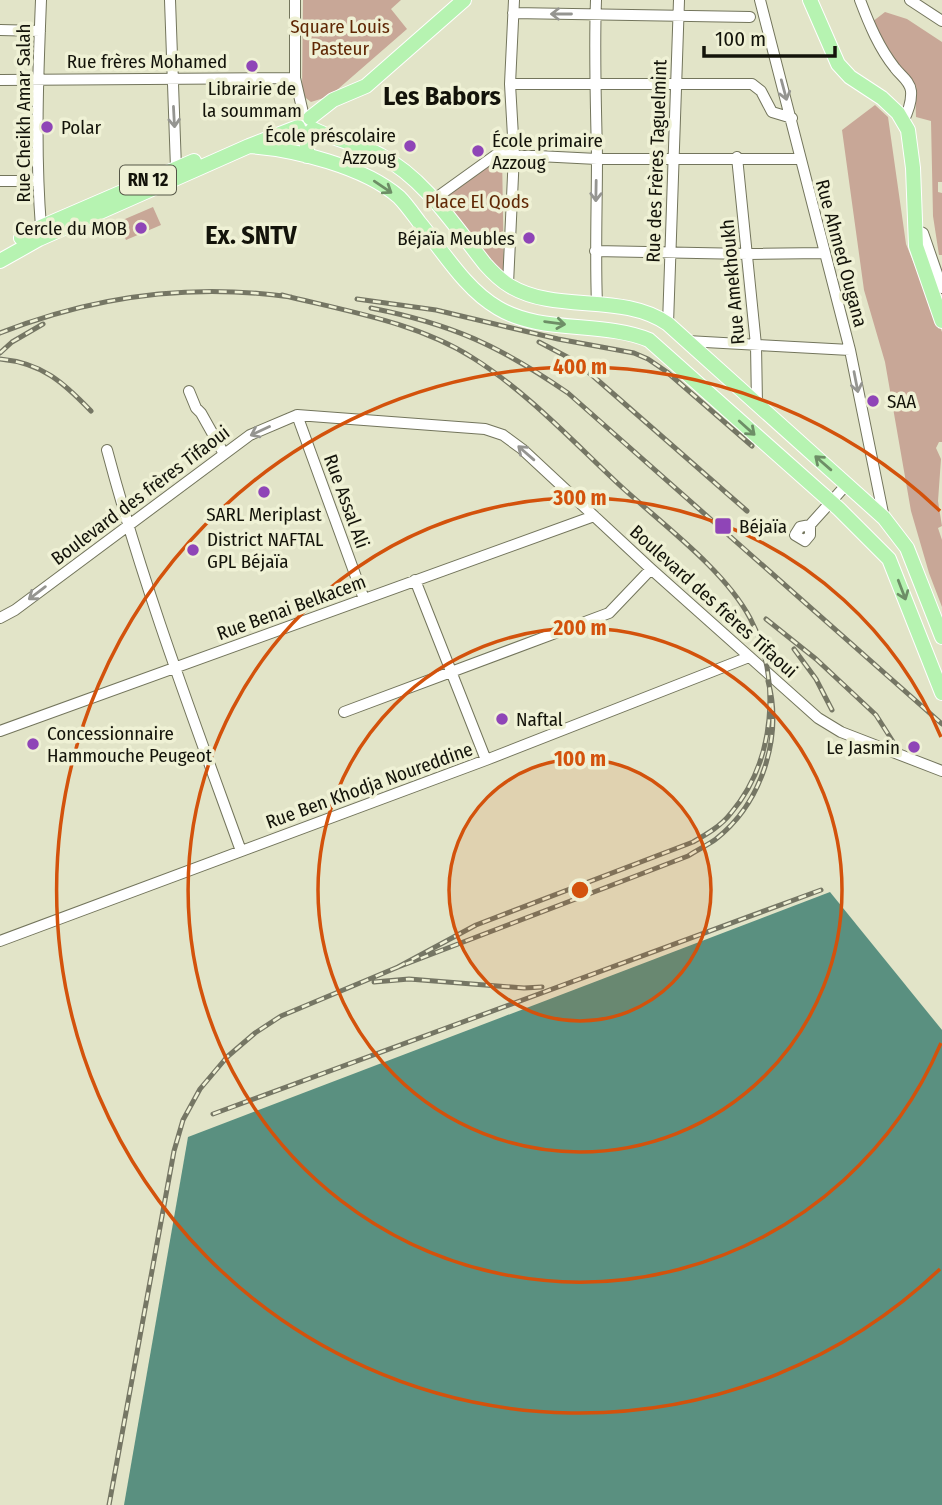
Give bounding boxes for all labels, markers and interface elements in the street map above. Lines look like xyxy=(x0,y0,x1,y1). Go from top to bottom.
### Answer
one-way arrow xyxy=(550,7,573,21)
scale bar xyxy=(704,14,835,58)
park label: Square Louis Pasteur xyxy=(290,15,390,60)
street label: Rue Cheikh Amar Salah xyxy=(12,24,35,202)
text: 100 m xyxy=(715,26,766,52)
street label: Rue frères Mohamed xyxy=(67,50,227,73)
marker: Librairie de la soummam xyxy=(244,58,260,74)
street label: Rue des Frères Taguelmint xyxy=(641,58,672,263)
place label: Librairie de la soummam xyxy=(202,77,302,122)
one-way arrow xyxy=(778,78,791,101)
district label: Les Babors xyxy=(383,81,501,112)
one-way arrow xyxy=(168,105,181,128)
place label: Polar xyxy=(61,116,102,139)
marker: Polar xyxy=(39,119,55,135)
place label: École préscolaire Azzoug xyxy=(265,124,396,169)
place label: École primaire Azzoug xyxy=(492,129,603,174)
marker: École préscolaire Azzoug xyxy=(402,138,418,154)
marker: École primaire Azzoug xyxy=(470,143,486,159)
road number: RN 12 xyxy=(120,166,176,195)
street label: Rue Ahmed Ougana xyxy=(811,177,872,329)
one-way arrow xyxy=(373,179,392,194)
one-way arrow xyxy=(589,179,603,202)
park label: Place El Qods xyxy=(425,190,529,213)
place label: Cercle du MOB xyxy=(15,217,127,240)
street label: Rue Amekhoukh xyxy=(716,218,749,346)
marker: Cercle du MOB xyxy=(133,220,149,236)
district label: Ex. SNTV xyxy=(205,220,297,251)
place label: Béjaïa Meubles xyxy=(397,227,515,250)
marker: Béjaïa Meubles xyxy=(521,230,537,246)
one-way arrow xyxy=(543,317,565,330)
text: 400 m xyxy=(553,354,607,380)
one-way arrow xyxy=(850,370,864,393)
place label: SAA xyxy=(887,390,916,413)
marker: SAA xyxy=(865,393,881,409)
one-way arrow xyxy=(738,420,756,436)
street label: Boulevard des frères Tifaoui xyxy=(47,421,234,570)
one-way arrow xyxy=(250,425,271,438)
one-way arrow xyxy=(517,445,535,461)
street label: Rue Assal Ali xyxy=(319,451,374,551)
one-way arrow xyxy=(815,455,833,471)
marker: SARL Meriplast xyxy=(256,484,272,500)
text: 300 m xyxy=(552,485,607,511)
place label: SARL Meriplast xyxy=(206,503,322,526)
place label: Béjaïa xyxy=(739,515,787,538)
marker: Béjaïa xyxy=(713,516,733,536)
street label: Boulevard des frères Tifaoui xyxy=(625,520,802,683)
place label: District NAFTAL GPL Béjaïa xyxy=(207,528,324,573)
marker: District NAFTAL GPL Béjaïa xyxy=(185,542,201,558)
street label: Rue Benai Belkacem xyxy=(213,570,369,645)
one-way arrow xyxy=(896,579,909,601)
one-way arrow xyxy=(28,586,47,601)
text: 200 m xyxy=(552,615,607,641)
place label: Naftal xyxy=(516,708,563,731)
marker: Naftal xyxy=(494,711,510,727)
place label: Concessionnaire Hammouche Peugeot xyxy=(47,722,213,767)
marker: Concessionnaire Hammouche Peugeot xyxy=(25,736,41,752)
place label: Le Jasmin xyxy=(826,736,900,759)
street label: Rue Ben Khodja Noureddine xyxy=(262,737,476,834)
marker: Le Jasmin xyxy=(906,739,922,755)
text: 100 m xyxy=(554,746,606,772)
centre of rings xyxy=(568,878,592,902)

